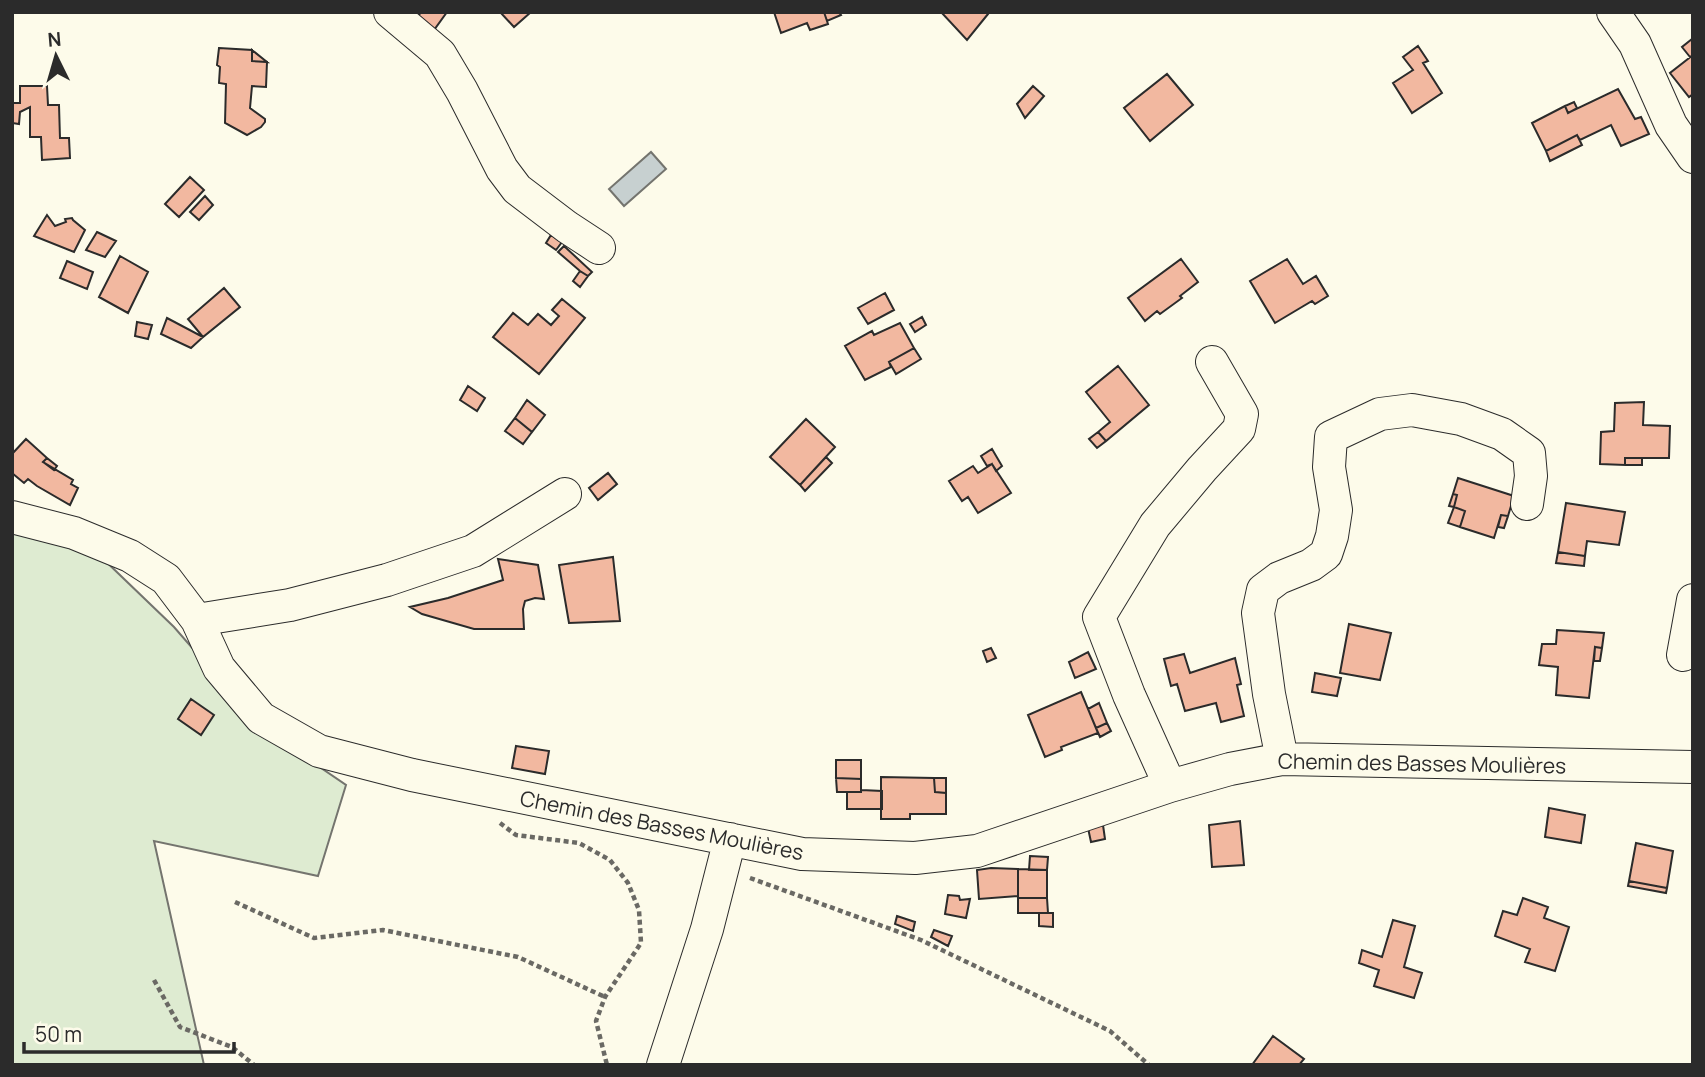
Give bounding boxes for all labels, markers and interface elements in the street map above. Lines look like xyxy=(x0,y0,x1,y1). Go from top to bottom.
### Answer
north arrow xyxy=(21,21,91,91)
text: N xyxy=(47,26,62,53)
street label: Chemin des Basses Moulières xyxy=(1278,746,1566,780)
street label: Chemin des Basses Moulières xyxy=(518,784,806,866)
scale bar xyxy=(24,1010,234,1054)
text: 50 m xyxy=(35,1020,82,1048)

